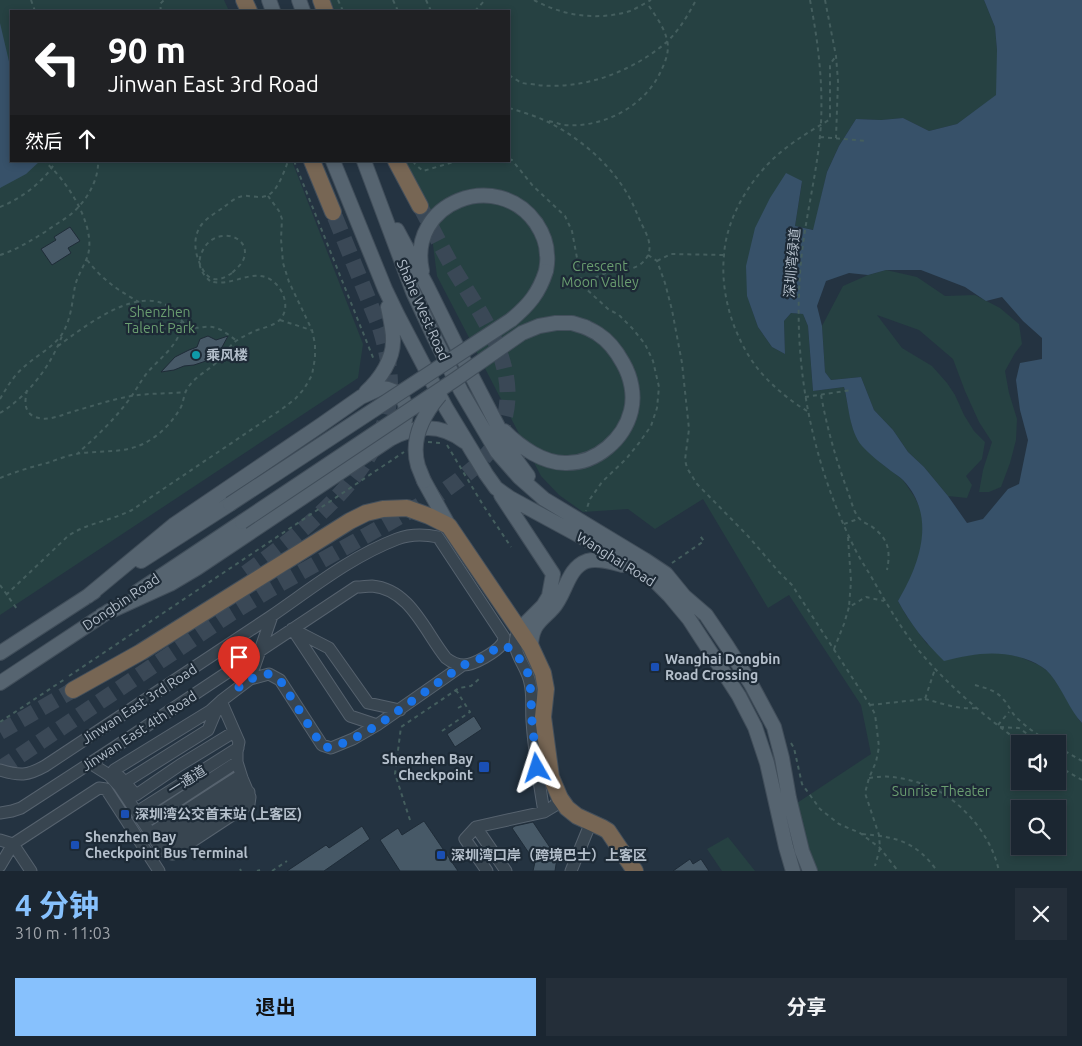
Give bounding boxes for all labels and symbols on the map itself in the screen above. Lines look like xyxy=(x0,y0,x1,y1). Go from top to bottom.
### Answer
street label: 深圳湾绿道 xyxy=(781,227,803,299)
street label: Shahe West Road xyxy=(394,257,452,363)
park label: Crescent Moon Valley xyxy=(561,258,639,290)
park label: Shenzhen Talent Park xyxy=(125,304,195,336)
place label: 乘风楼 xyxy=(206,347,248,363)
marker: 乘风楼 xyxy=(190,349,202,361)
street label: Wanghai Road xyxy=(574,528,658,590)
street label: Dongbin Road xyxy=(80,570,162,634)
pin xyxy=(218,636,260,687)
place label: Wanghai Dongbin Road Crossing xyxy=(665,651,780,683)
street label: Jinwan East 3rd Road xyxy=(78,661,200,747)
marker: Wanghai Dongbin Road Crossing xyxy=(649,661,661,673)
street label: Jinwan East 4th Road xyxy=(78,688,200,774)
position arrow xyxy=(510,741,562,793)
place label: Shenzhen Bay Checkpoint xyxy=(382,751,474,783)
marker: Shenzhen Bay Checkpoint xyxy=(477,760,491,774)
street label: 一通道 xyxy=(165,762,209,798)
park label: Sunrise Theater xyxy=(892,783,991,799)
place label: 深圳湾公交首末站 (上客区) xyxy=(135,806,302,822)
marker: 深圳湾公交首末站 (上客区) xyxy=(119,808,131,820)
place label: Shenzhen Bay Checkpoint Bus Terminal xyxy=(85,829,248,861)
marker: Shenzhen Bay Checkpoint Bus Terminal xyxy=(69,839,81,851)
place label: 深圳湾口岸（跨境巴士）上客区 xyxy=(451,847,647,863)
marker: 深圳湾口岸（跨境巴士）上客区 xyxy=(435,849,447,861)

